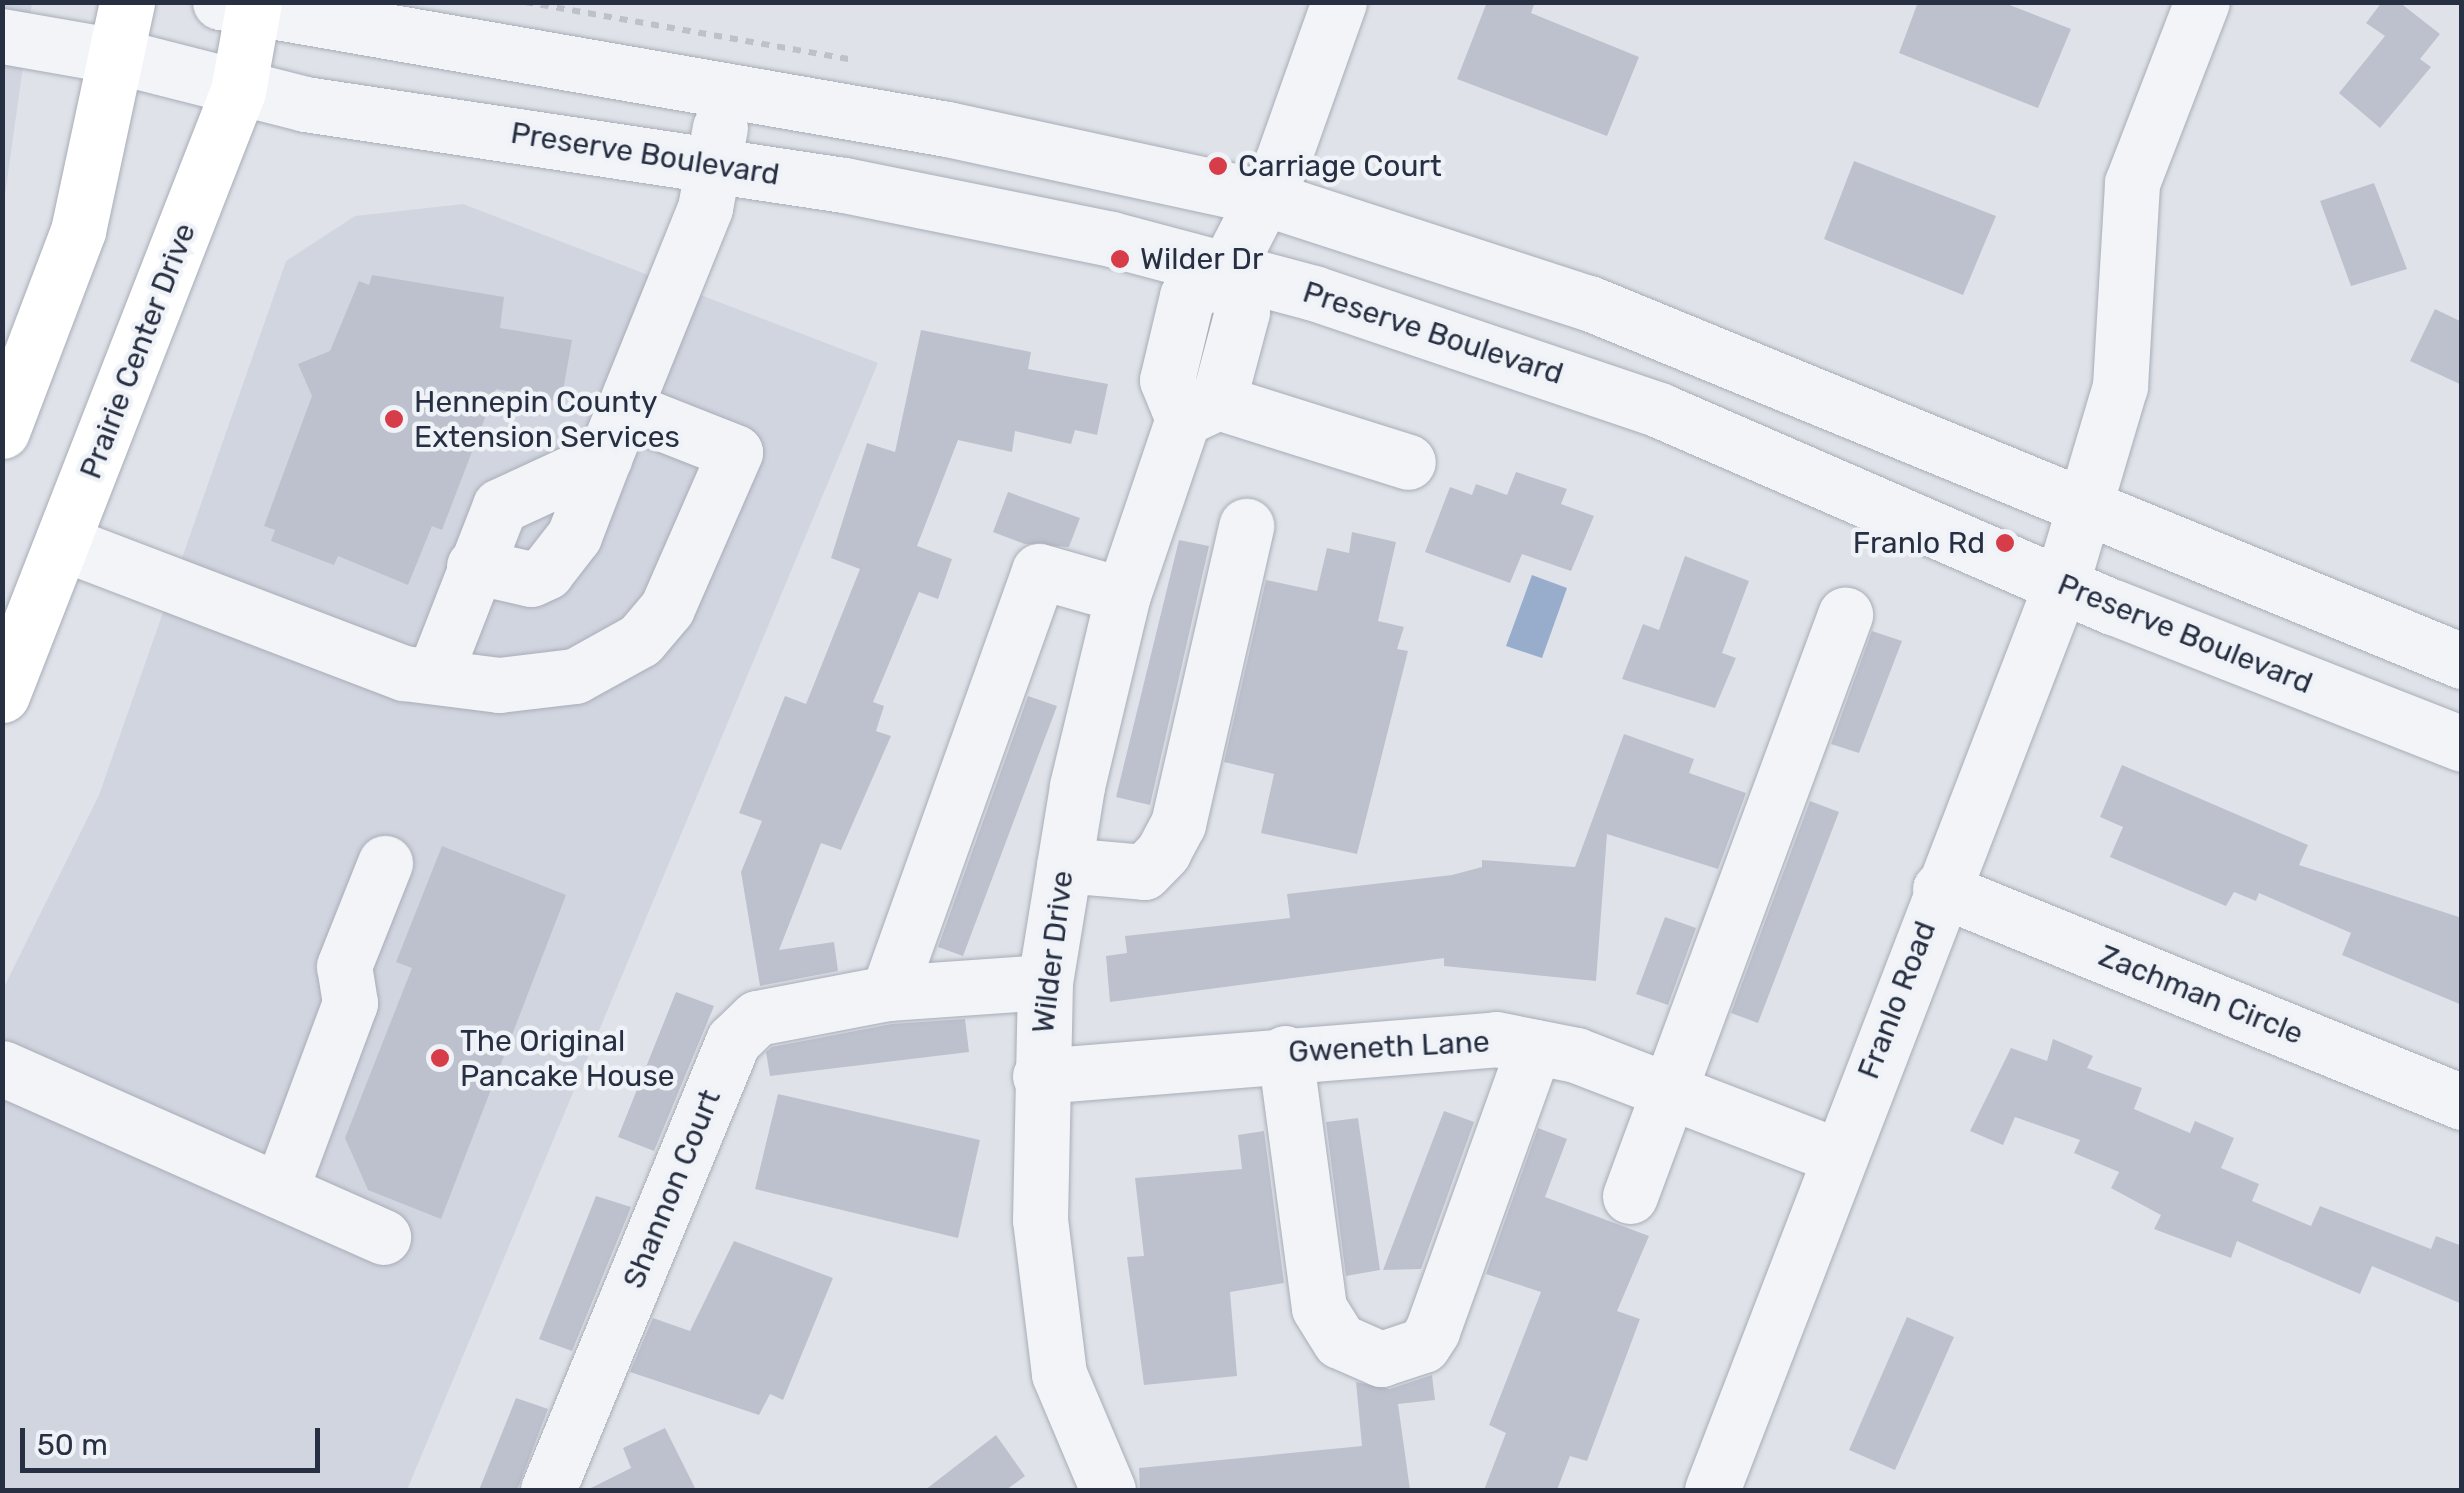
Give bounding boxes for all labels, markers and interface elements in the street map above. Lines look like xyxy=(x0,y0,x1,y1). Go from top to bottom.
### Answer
street label: Preserve Boulevard xyxy=(508,115,782,193)
place label: Carriage Court xyxy=(1238,148,1442,184)
marker: Carriage Court xyxy=(1207,155,1229,177)
street label: Prairie Center Drive xyxy=(73,218,203,484)
place label: Wilder Dr xyxy=(1140,241,1264,277)
marker: Wilder Dr xyxy=(1109,248,1131,270)
street label: Preserve Boulevard xyxy=(1298,274,1568,392)
place label: Hennepin County Extension Services xyxy=(414,384,680,454)
marker: Hennepin County Extension Services xyxy=(383,408,405,430)
place label: Franlo Rd xyxy=(1853,525,1985,561)
marker: Franlo Rd xyxy=(1994,532,2016,554)
street label: Preserve Boulevard xyxy=(2053,567,2317,701)
street label: Wilder Drive xyxy=(1025,868,1081,1036)
street label: Franlo Road xyxy=(1850,916,1944,1084)
street label: Zachman Circle xyxy=(2094,938,2308,1052)
place label: The Original Pancake House xyxy=(460,1023,675,1094)
street label: Gweneth Lane xyxy=(1287,1024,1491,1070)
marker: The Original Pancake House xyxy=(429,1047,451,1069)
street label: Shannon Court xyxy=(616,1084,728,1294)
scale bar xyxy=(25,1408,325,1470)
text: 50 m xyxy=(37,1427,108,1463)

